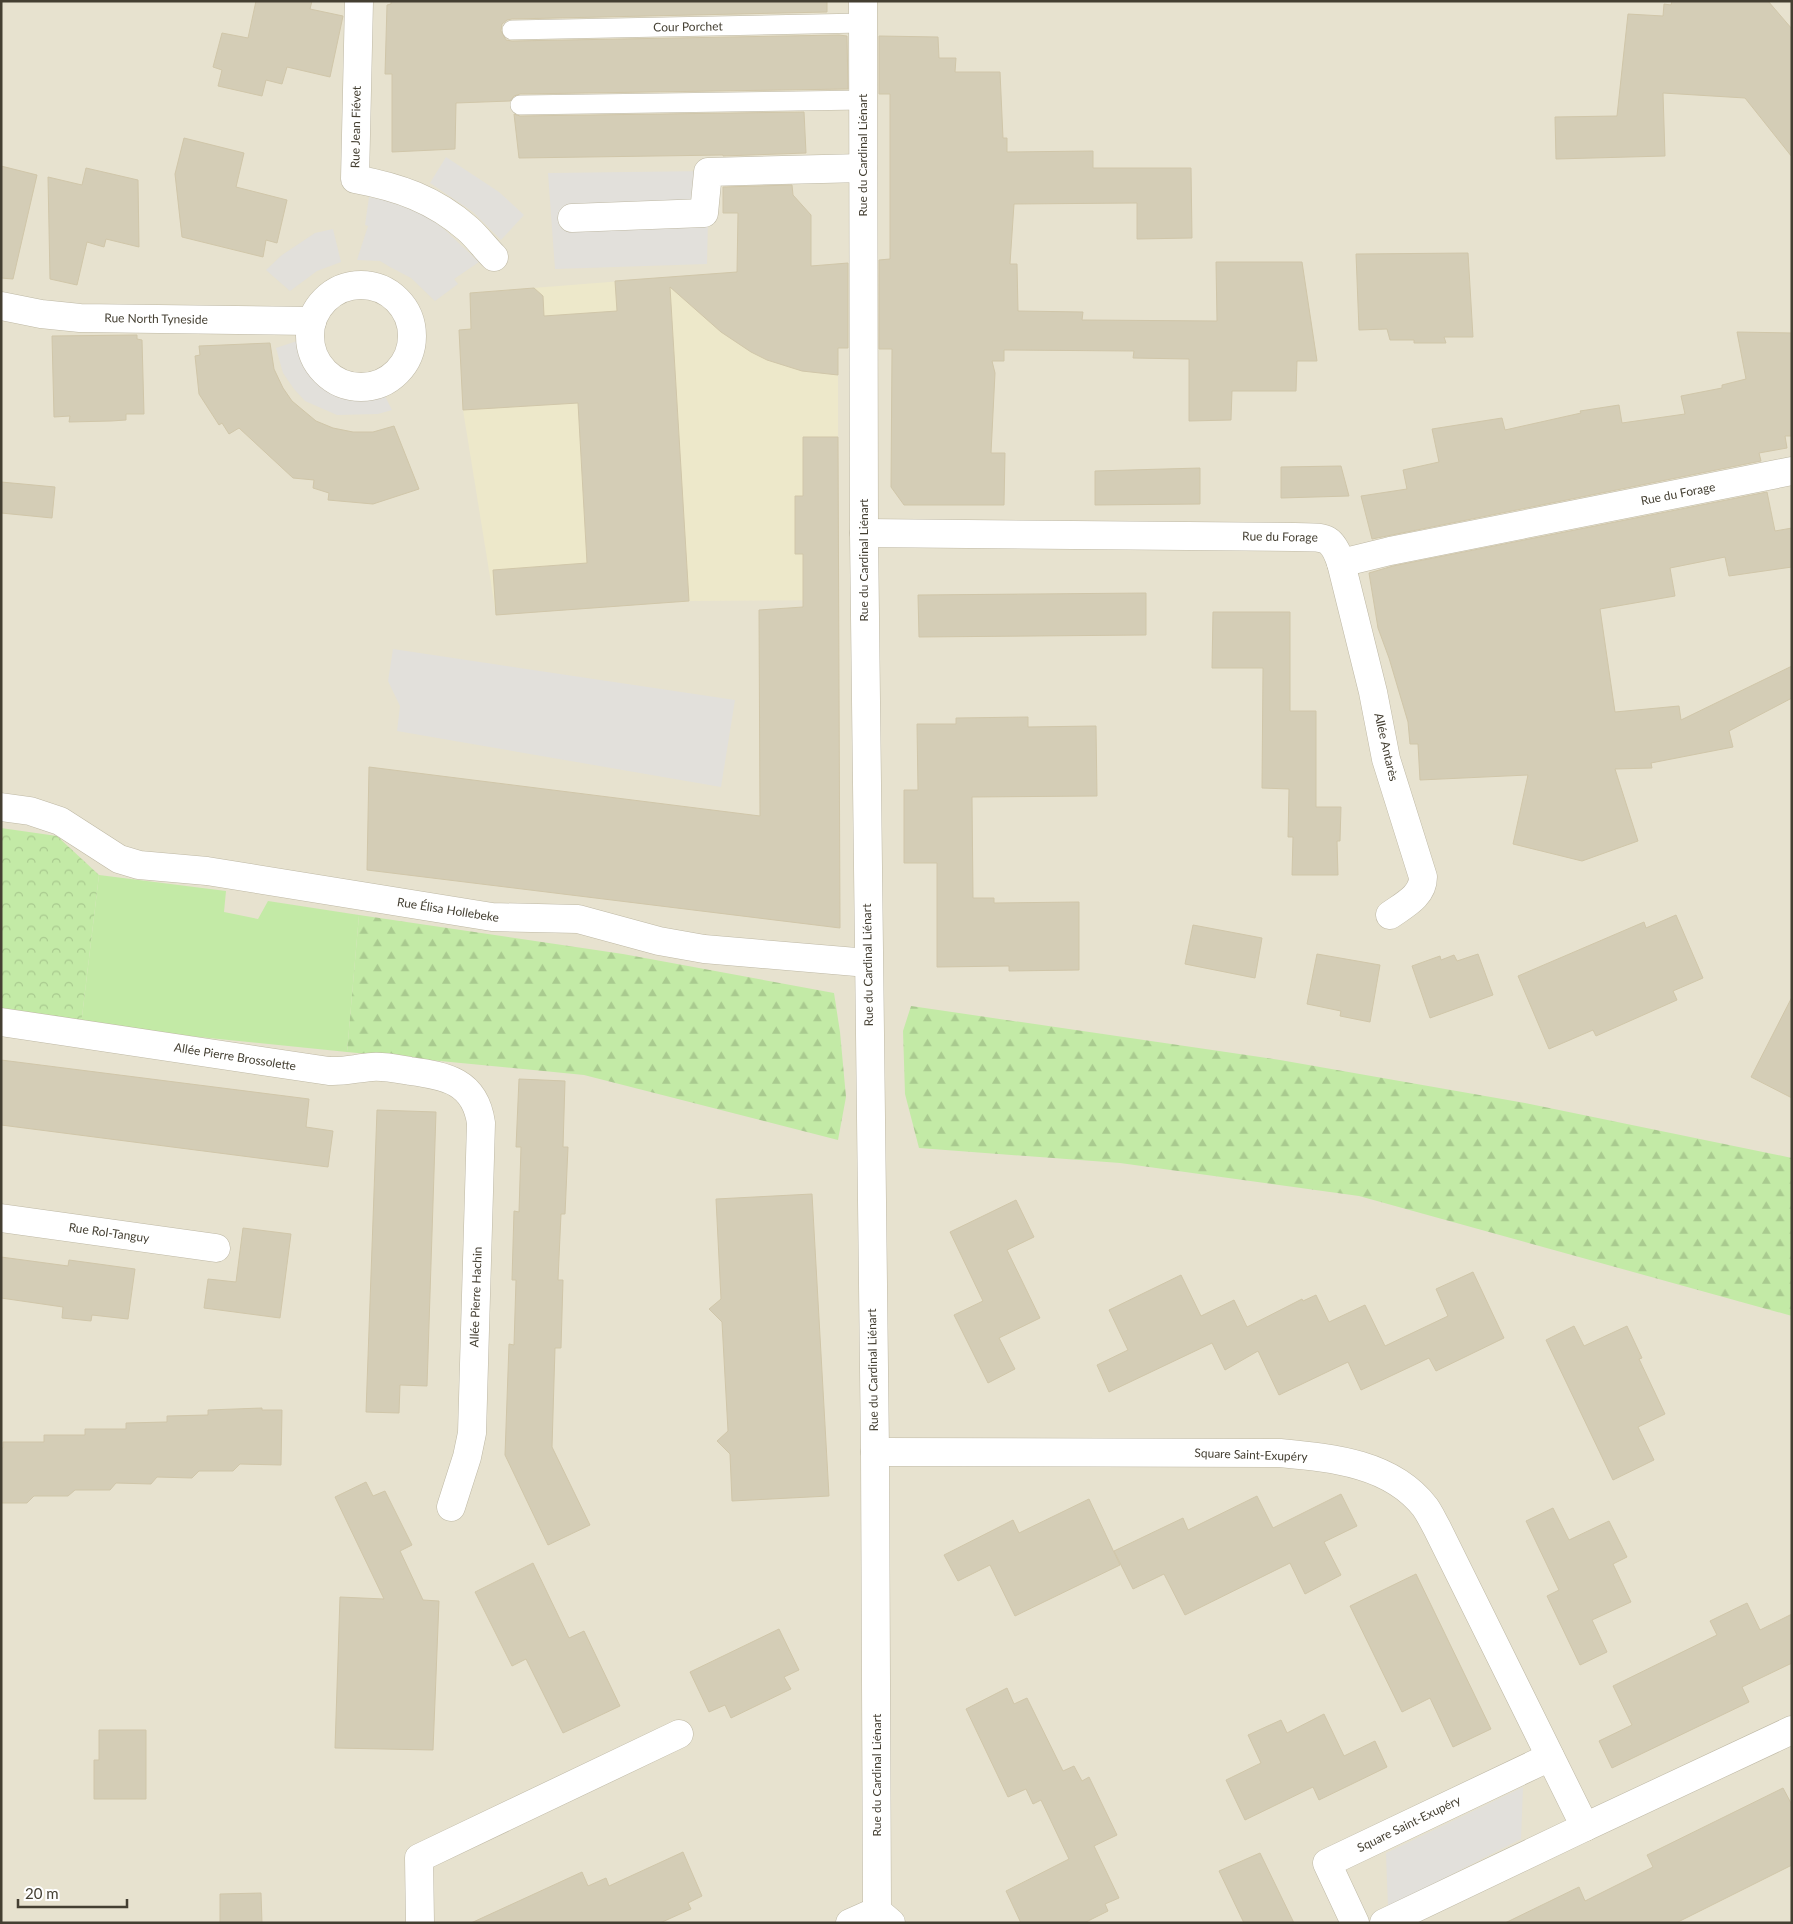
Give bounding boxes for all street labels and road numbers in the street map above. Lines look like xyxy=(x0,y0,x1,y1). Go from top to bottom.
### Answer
street label: Cour Porchet xyxy=(653,18,724,35)
street label: Rue Jean Fiévet xyxy=(347,85,364,168)
street label: Rue du Cardinal Liénart xyxy=(855,93,870,216)
street label: Rue North Tyneside xyxy=(104,310,208,327)
street label: Rue du Forage xyxy=(1639,479,1716,508)
street label: Rue du Cardinal Liénart xyxy=(856,498,871,621)
street label: Rue du Forage xyxy=(1242,528,1318,545)
street label: Allée Antarès xyxy=(1371,711,1402,783)
street label: Rue Élisa Hollebeke xyxy=(396,894,500,925)
street label: Rue du Cardinal Liénart xyxy=(859,903,876,1027)
street label: Allée Pierre Brossolette xyxy=(173,1039,297,1074)
street label: Rue Rol-Tanguy xyxy=(68,1219,151,1246)
street label: Allée Pierre Hachin xyxy=(466,1246,485,1348)
street label: Rue du Cardinal Liénart xyxy=(864,1308,881,1432)
street label: Square Saint-Exupéry xyxy=(1194,1445,1309,1464)
street label: Rue du Cardinal Liénart xyxy=(869,1713,884,1836)
street label: Square Saint-Exupéry xyxy=(1355,1792,1464,1855)

